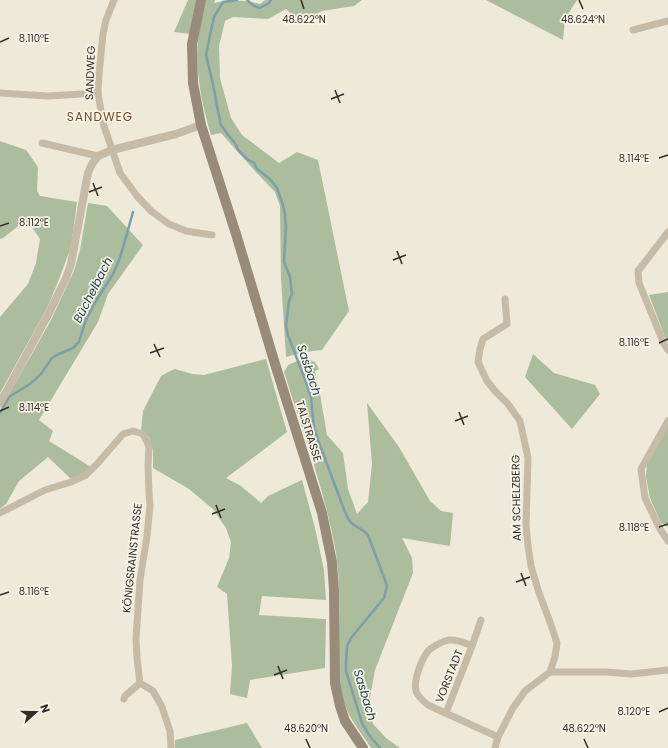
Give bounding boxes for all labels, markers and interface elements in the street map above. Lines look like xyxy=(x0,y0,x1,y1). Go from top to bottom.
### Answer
text: 48.622°N xyxy=(282,12,326,27)
text: 48.624°N xyxy=(561,12,605,27)
text: 8.110°E xyxy=(19,31,49,46)
street label: SANDWEG xyxy=(81,45,99,100)
district label: SANDWEG xyxy=(67,108,133,125)
text: 8.114°E xyxy=(619,151,649,166)
text: 8.112°E xyxy=(19,215,49,230)
water label: Büchelbach xyxy=(69,254,116,326)
text: 8.116°E xyxy=(619,335,649,350)
water label: Sasbach xyxy=(293,342,326,397)
street label: TALSTRASSE xyxy=(292,398,326,464)
text: 8.114°E xyxy=(19,400,49,415)
street label: AM SCHELZBERG xyxy=(507,454,525,541)
street label: KÖNIGSRAINSTRASSE xyxy=(118,502,146,614)
text: 8.118°E xyxy=(619,520,649,535)
text: 8.116°E xyxy=(19,584,49,599)
street label: VORSTADT xyxy=(431,647,467,705)
water label: Sasbach xyxy=(350,667,381,722)
north arrow xyxy=(16,692,56,732)
text: N xyxy=(36,702,54,715)
text: 8.120°E xyxy=(618,704,650,719)
text: 48.620°N xyxy=(284,721,328,736)
text: 48.622°N xyxy=(562,721,606,736)

